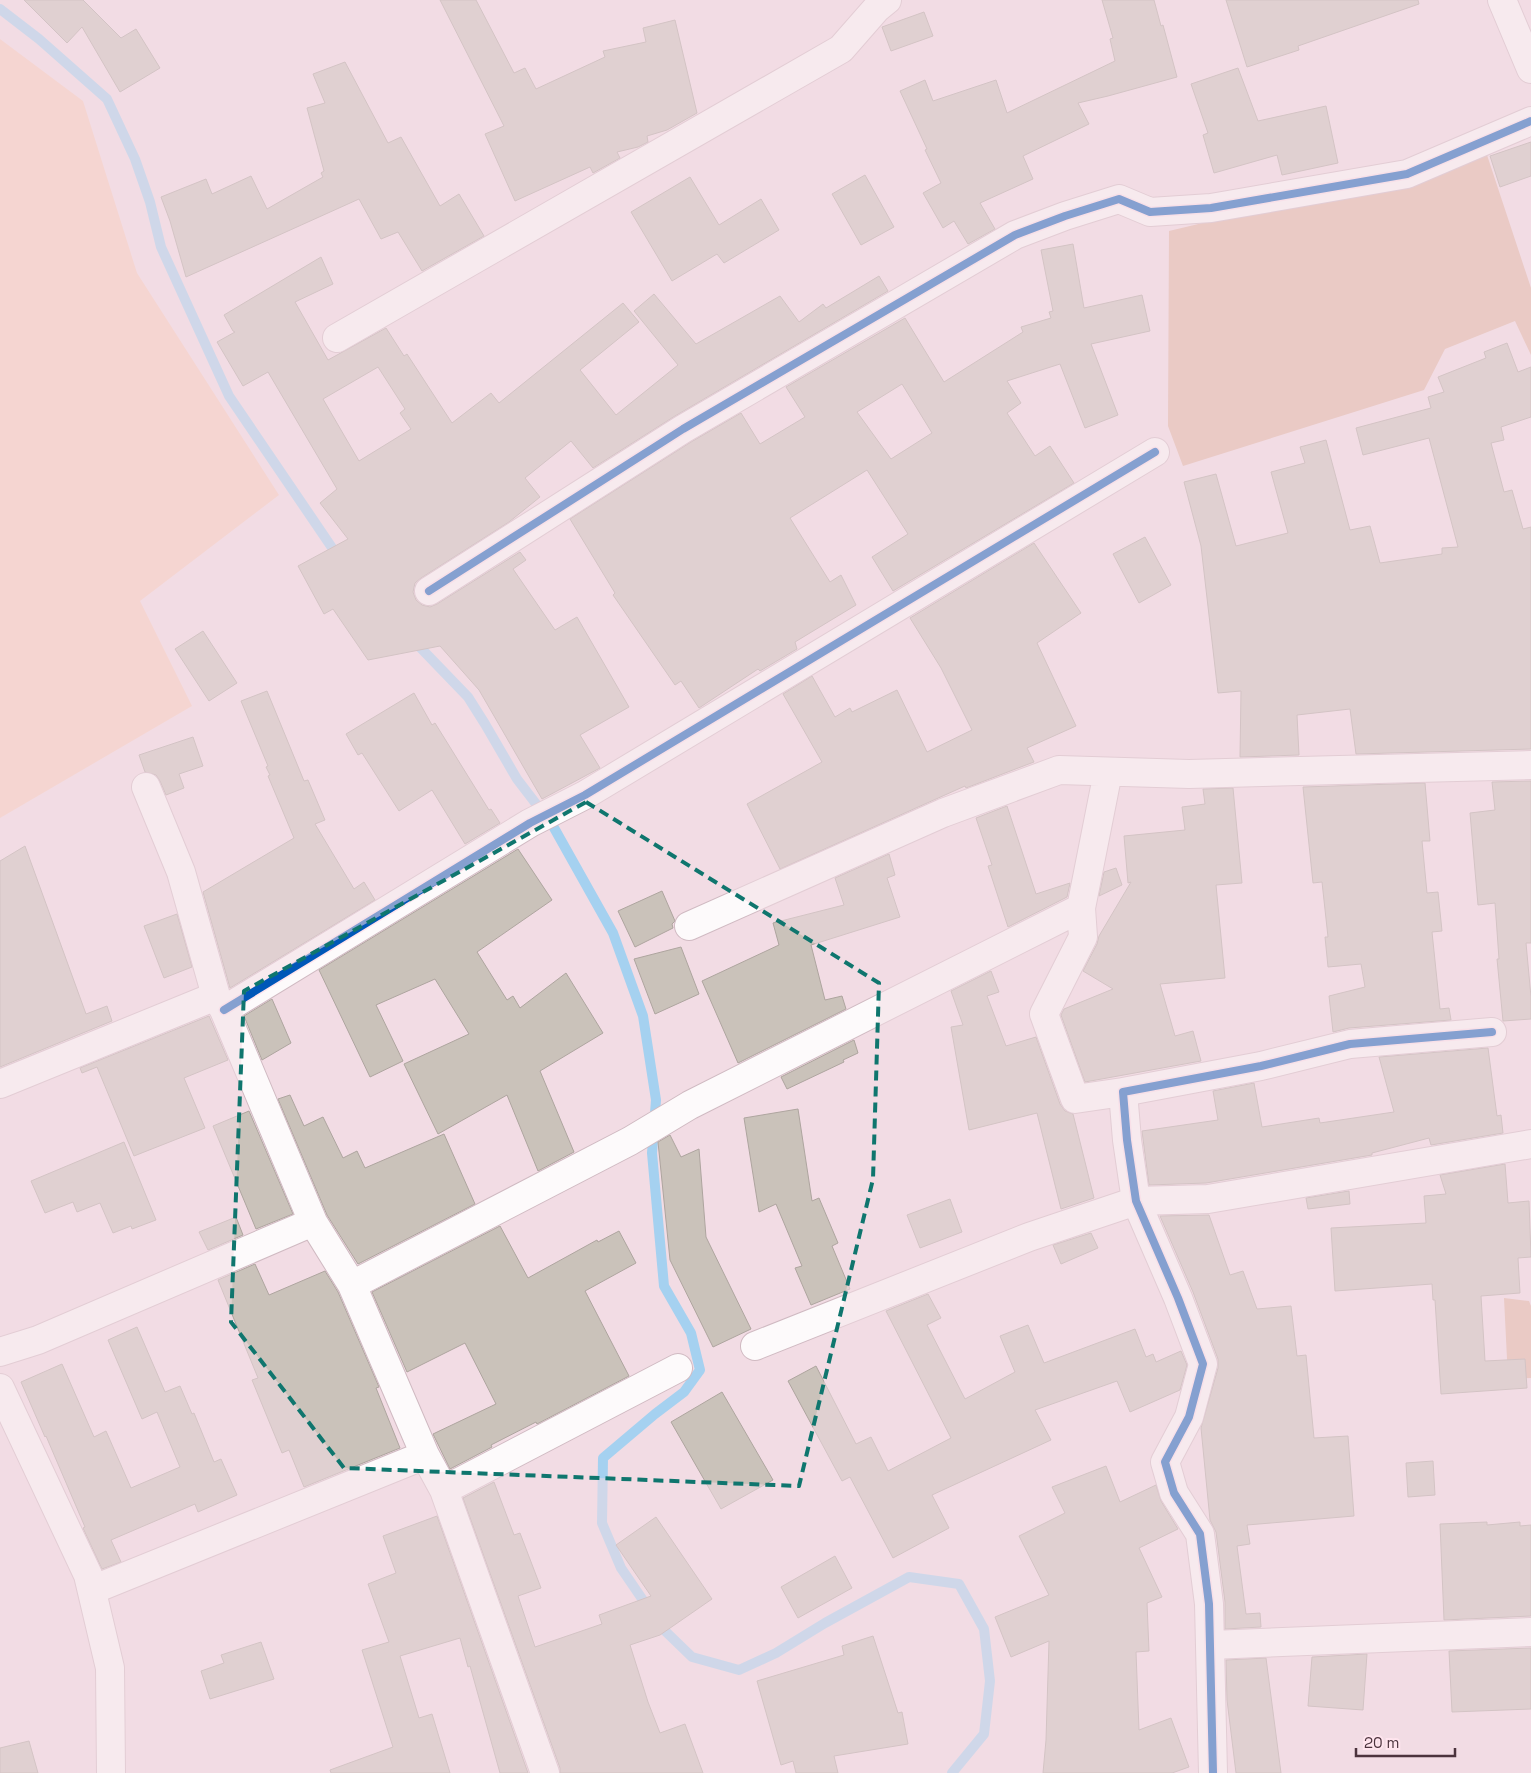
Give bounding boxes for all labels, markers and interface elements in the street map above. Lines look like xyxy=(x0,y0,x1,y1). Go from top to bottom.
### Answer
scale bar xyxy=(1356,1726,1455,1758)
text: 20 m xyxy=(1364,1733,1399,1752)

